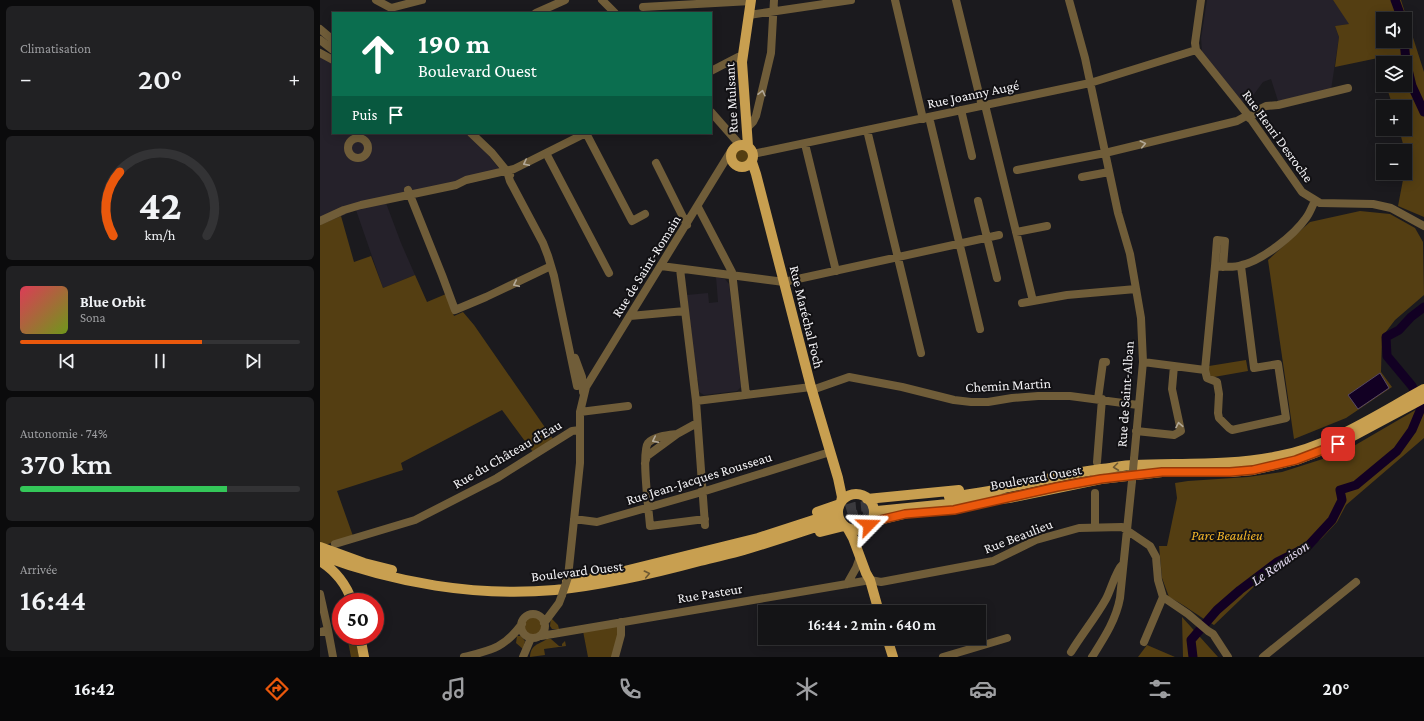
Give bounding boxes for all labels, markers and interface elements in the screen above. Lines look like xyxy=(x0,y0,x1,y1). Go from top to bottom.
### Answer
map controls xyxy=(1376,12,1412,180)
button: sound xyxy=(1376,12,1412,48)
icon: ahead xyxy=(352,28,404,80)
text: 190 m xyxy=(418,28,490,59)
text: Climatisation xyxy=(20,41,91,56)
button: layers xyxy=(1376,56,1412,92)
text: Boulevard Ouest xyxy=(418,61,537,81)
text: 20° xyxy=(138,62,182,95)
street label: Rue Mulsant xyxy=(721,62,741,134)
text: − xyxy=(20,66,32,91)
text: + xyxy=(288,66,300,91)
street label: Rue Joanny Augé xyxy=(926,76,1020,112)
street label: Rue Henri Desroche xyxy=(1239,87,1317,185)
one-way arrow xyxy=(757,90,765,97)
button: + xyxy=(1376,100,1412,136)
icon: arrive xyxy=(385,104,407,126)
text: Puis xyxy=(352,107,377,123)
one-way arrow xyxy=(1140,140,1146,148)
button: − xyxy=(1376,144,1412,180)
one-way arrow xyxy=(523,158,531,166)
text: 42 xyxy=(138,182,182,228)
street label: Rue de Saint-Romain xyxy=(608,212,684,320)
text: km/h xyxy=(145,227,176,243)
street label: Rue Maréchal Foch xyxy=(786,264,828,371)
one-way arrow xyxy=(513,279,521,287)
text: Blue Orbit xyxy=(80,294,146,310)
text: Sona xyxy=(80,310,106,325)
street label: Rue de Saint-Alban xyxy=(1113,340,1137,448)
icon: previous xyxy=(56,350,78,372)
icon: pause xyxy=(149,350,171,372)
icon: next xyxy=(242,350,264,372)
street label: Chemin Martin xyxy=(965,375,1052,395)
street label: Rue du Château d'Eau xyxy=(450,416,565,492)
one-way arrow xyxy=(1175,421,1184,428)
text: Autonomie · 74% xyxy=(20,426,108,441)
pin xyxy=(1321,427,1355,461)
icon: arrive xyxy=(1327,433,1349,455)
one-way arrow xyxy=(652,435,659,443)
text: 370 km xyxy=(20,447,112,480)
street label: Rue Jean-Jacques Rousseau xyxy=(624,448,774,508)
street label: Boulevard Ouest xyxy=(989,461,1083,493)
one-way arrow xyxy=(1113,462,1119,471)
position arrow xyxy=(848,504,890,546)
street label: Rue Beaulieu xyxy=(981,515,1055,556)
park label: Parc Beaulieu xyxy=(1191,527,1263,543)
water label: Le Renaison xyxy=(1248,537,1312,589)
street label: Boulevard Ouest xyxy=(530,557,624,585)
text: Arrivée xyxy=(20,562,57,577)
one-way arrow xyxy=(644,571,650,579)
street label: Rue Pasteur xyxy=(676,580,744,606)
text: 16:44 xyxy=(20,583,86,616)
speed limit sign: 50 xyxy=(332,593,384,645)
text: 16:44 · 2 min · 640 m xyxy=(808,617,936,633)
icon: directions xyxy=(263,675,291,703)
icon: music xyxy=(440,675,468,703)
icon: phone xyxy=(616,675,644,703)
icon: climate xyxy=(793,675,821,703)
icon: car xyxy=(969,675,997,703)
icon: filters xyxy=(1146,675,1174,703)
text: 16:42 xyxy=(74,679,115,699)
text: 20° xyxy=(1323,679,1350,699)

